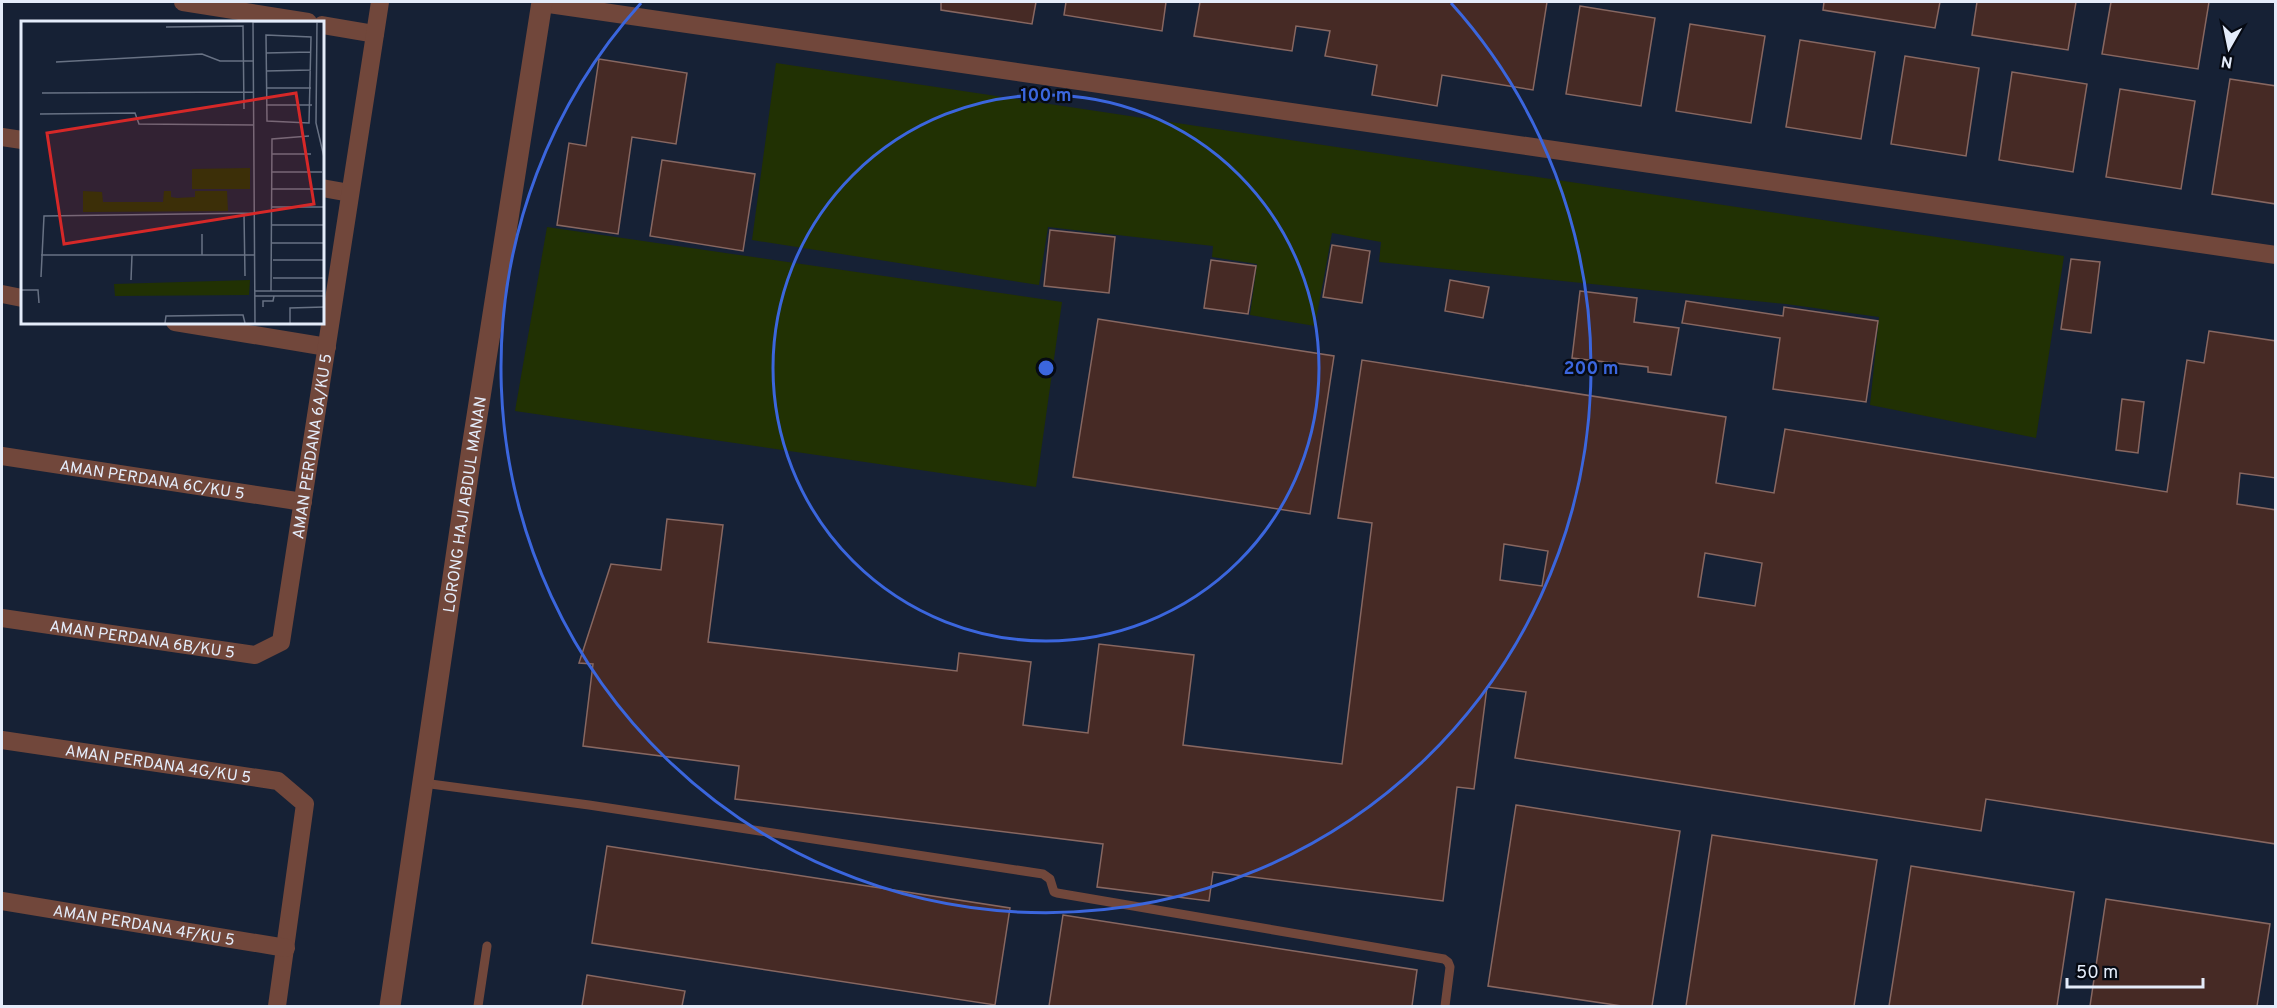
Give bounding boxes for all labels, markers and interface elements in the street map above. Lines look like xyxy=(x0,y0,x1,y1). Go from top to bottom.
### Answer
north arrow xyxy=(2199,18,2259,78)
inset map xyxy=(21,21,324,324)
text: N xyxy=(2220,50,2234,72)
text: 100 m xyxy=(1020,85,1072,108)
street label: AMAN PERDANA 6A/KU 5 xyxy=(289,352,337,541)
centre of rings xyxy=(1036,358,1056,378)
text: 200 m xyxy=(1563,358,1619,381)
street label: LORONG HAJI ABDUL MANAN xyxy=(440,395,492,614)
street label: AMAN PERDANA 6C/KU 5 xyxy=(58,457,246,505)
street label: AMAN PERDANA 6B/KU 5 xyxy=(48,617,236,664)
street label: AMAN PERDANA 4G/KU 5 xyxy=(64,741,252,789)
street label: AMAN PERDANA 4F/KU 5 xyxy=(51,902,236,951)
scale bar xyxy=(2067,951,2204,989)
text: 50 m xyxy=(2076,962,2118,985)

